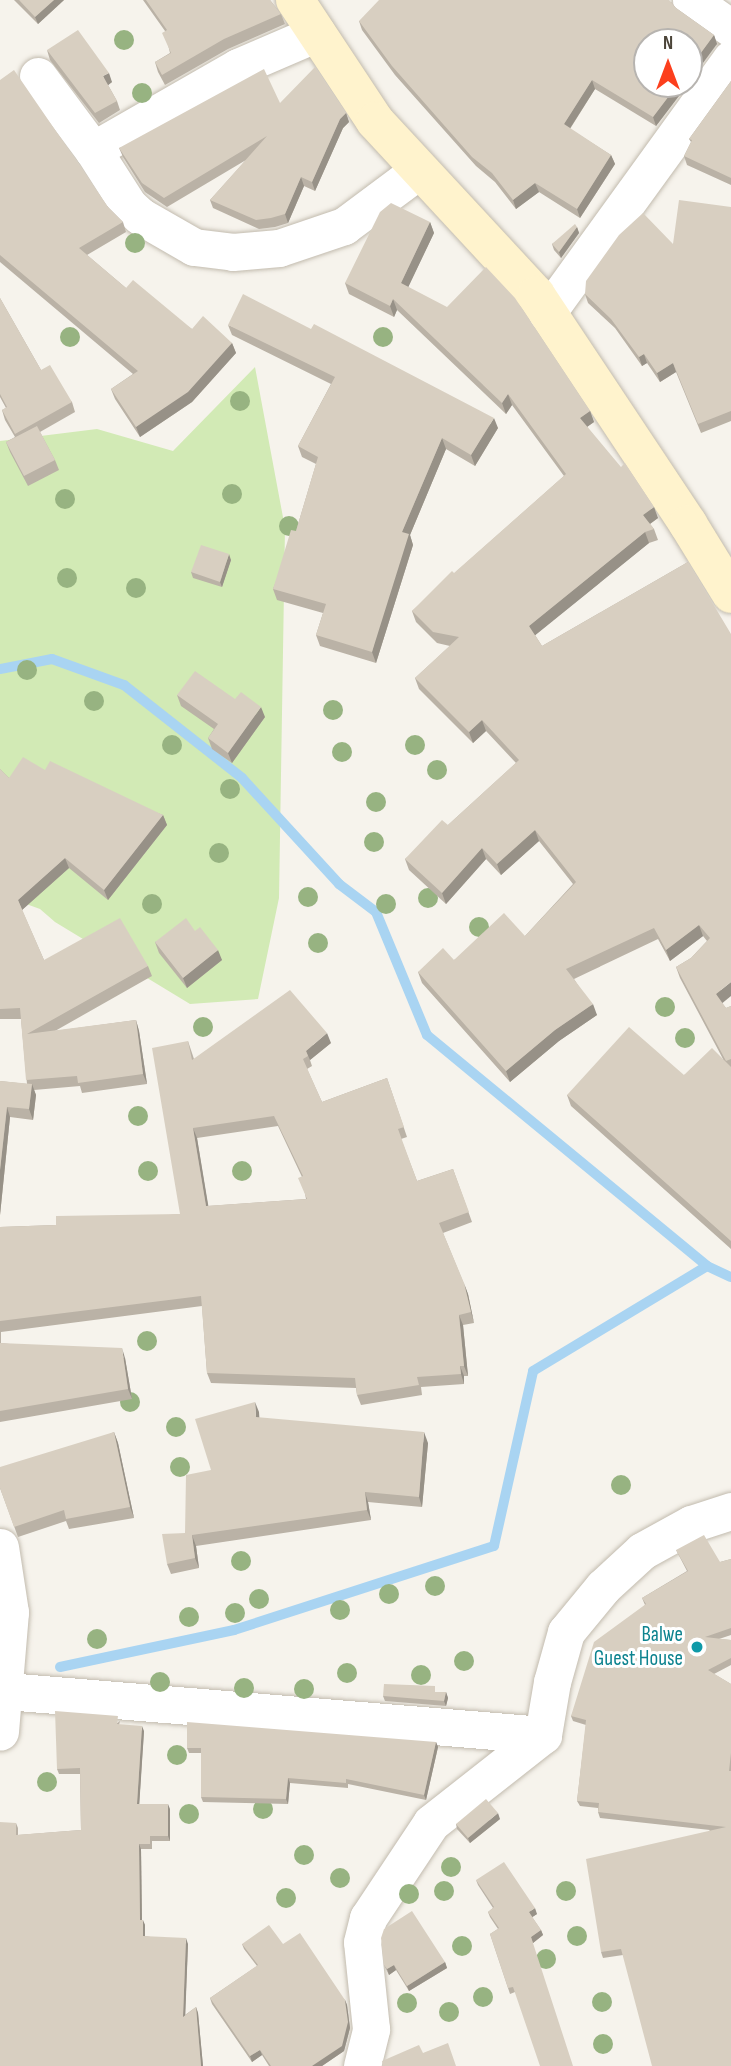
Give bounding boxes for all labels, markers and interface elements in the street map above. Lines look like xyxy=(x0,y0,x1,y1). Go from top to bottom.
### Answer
north arrow xyxy=(633,28,703,98)
text: N xyxy=(663,32,673,55)
place label: Balwe Guest House xyxy=(594,1622,683,1672)
marker: Balwe Guest House xyxy=(689,1639,705,1655)

